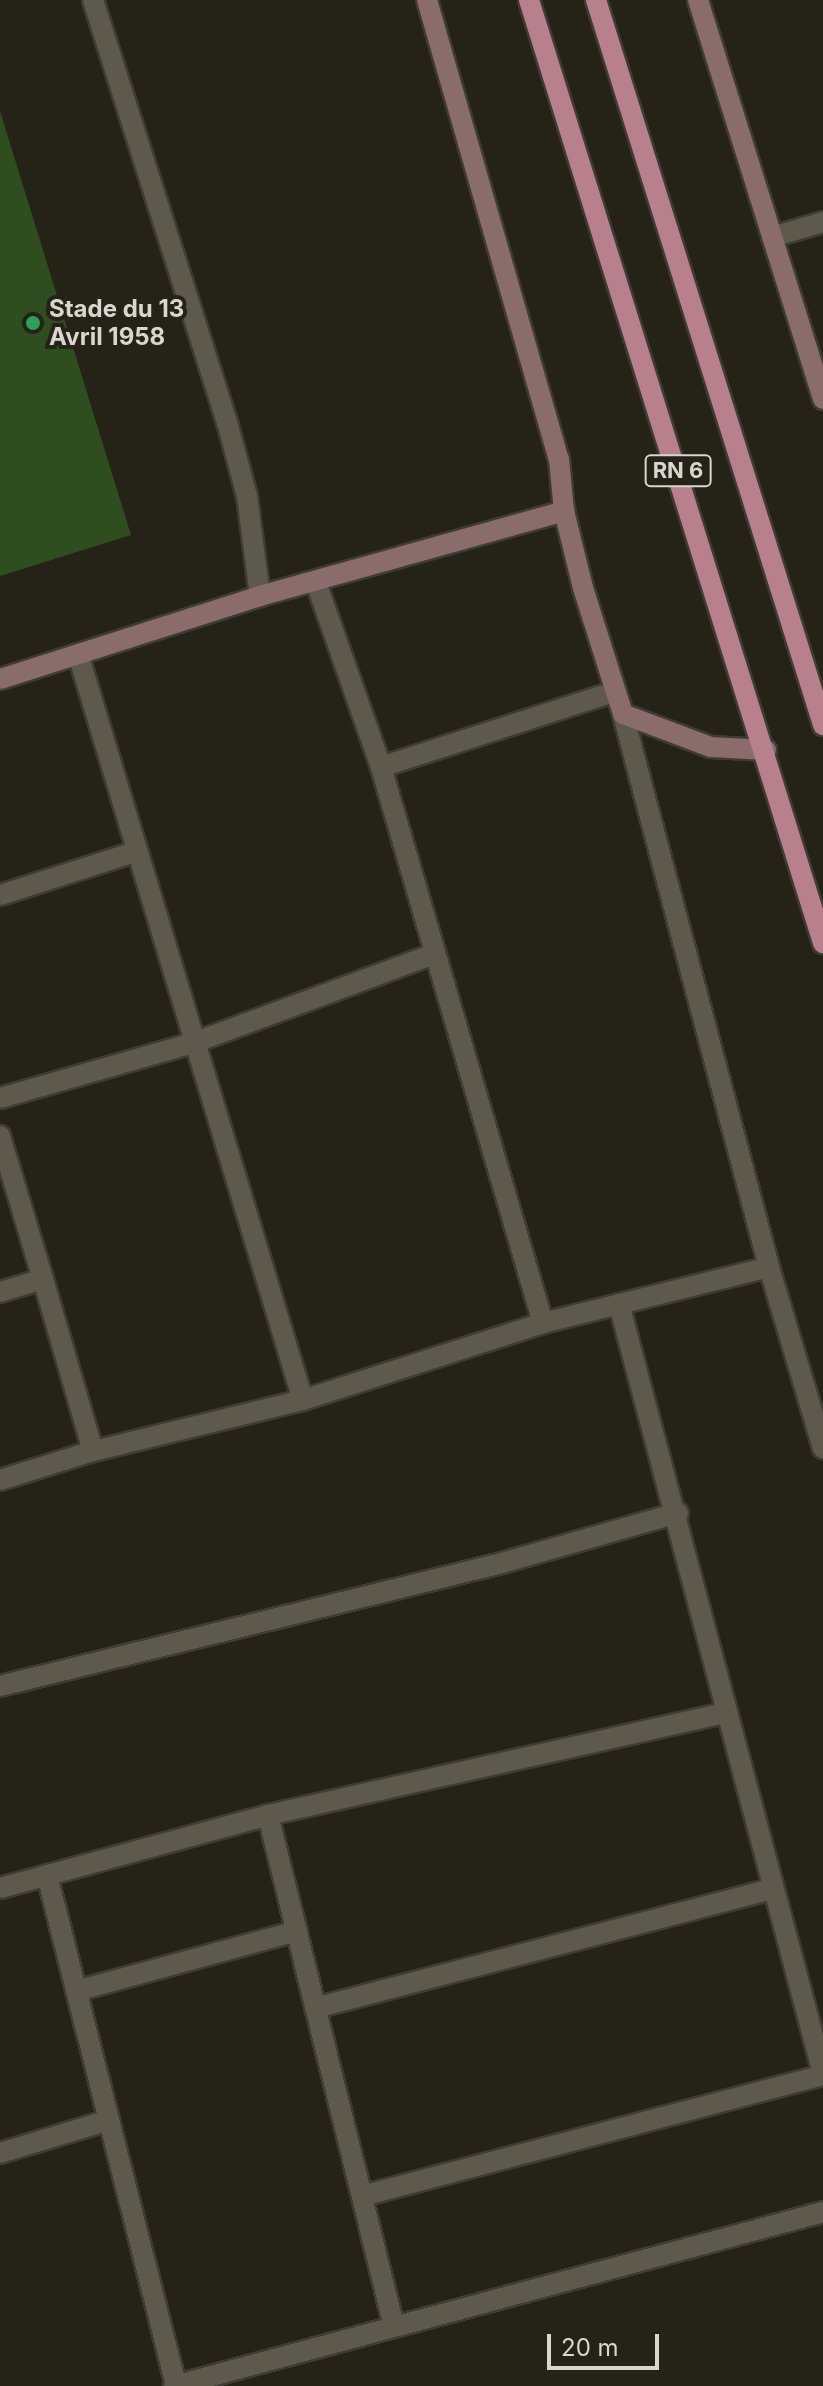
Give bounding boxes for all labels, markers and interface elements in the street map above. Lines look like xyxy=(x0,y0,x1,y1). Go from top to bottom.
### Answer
place label: Stade du 13 Avril 1958 xyxy=(49,295,184,351)
marker: Stade du 13 Avril 1958 xyxy=(24,314,42,332)
road number: RN 6 xyxy=(644,453,712,489)
scale bar xyxy=(551,2318,663,2368)
text: 20 m xyxy=(561,2333,619,2362)

